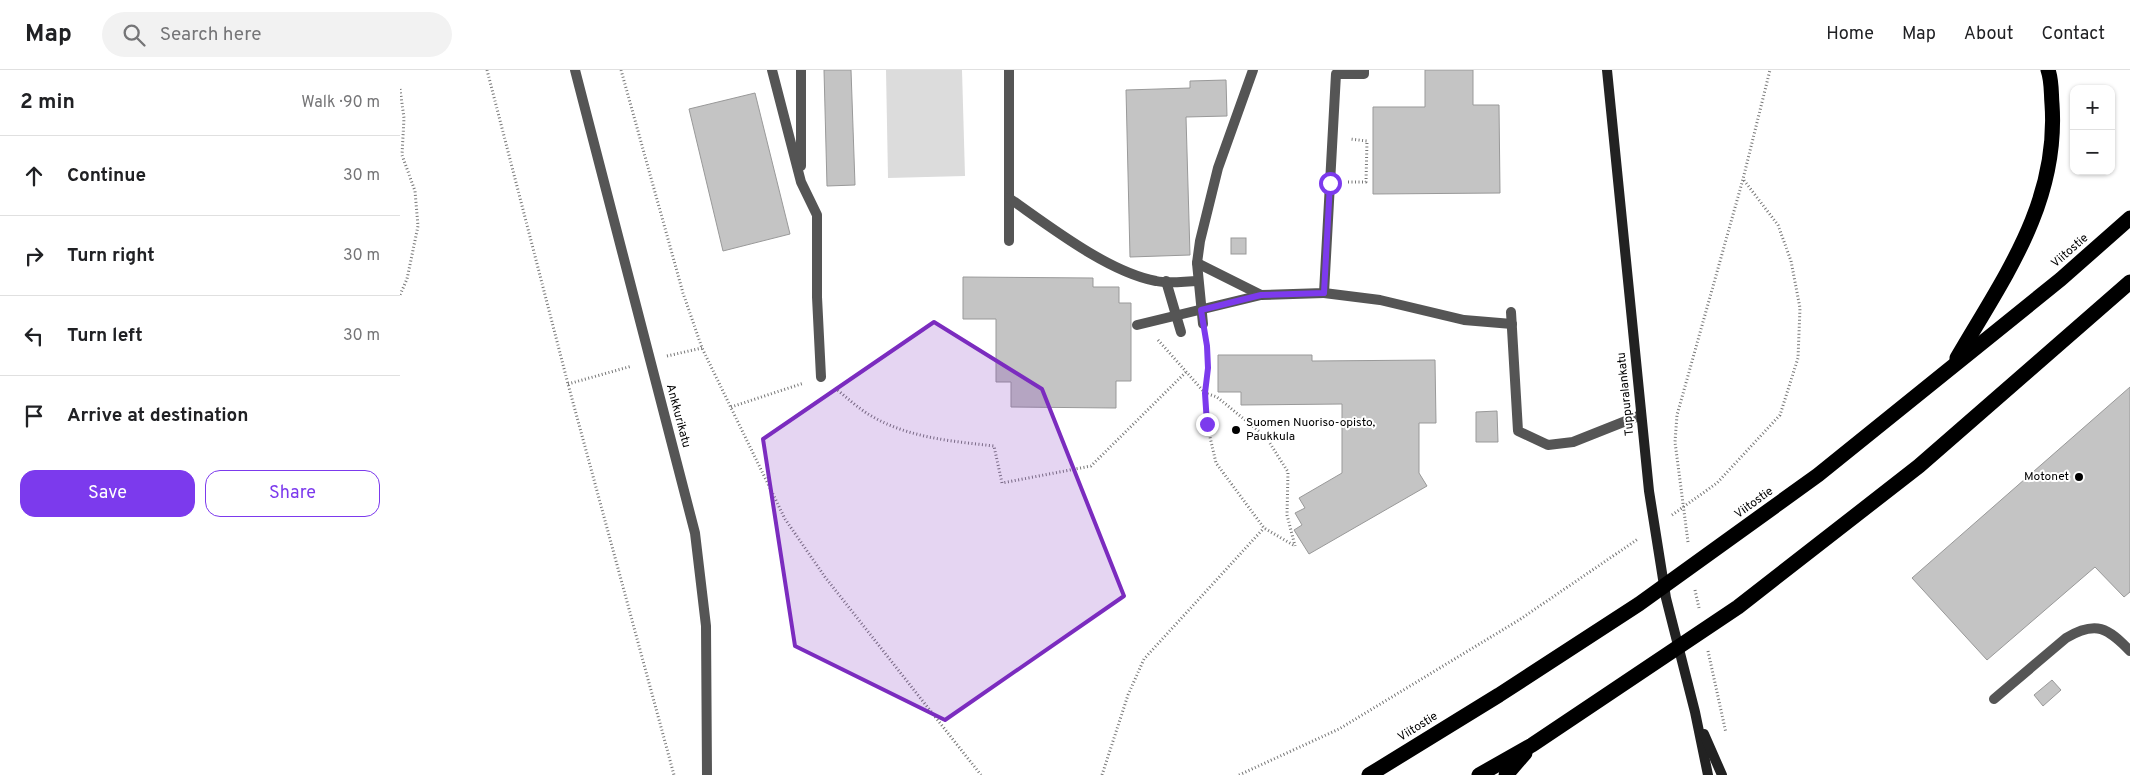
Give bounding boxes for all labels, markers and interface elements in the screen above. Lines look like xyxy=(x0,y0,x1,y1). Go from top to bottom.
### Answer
search box xyxy=(102,12,452,57)
text: Map xyxy=(25,20,72,50)
icon: search xyxy=(120,21,148,49)
text: Search here xyxy=(160,23,261,47)
text: Home xyxy=(1826,23,1874,46)
text: Map xyxy=(1902,23,1936,46)
text: About xyxy=(1964,23,2013,46)
text: Contact xyxy=(2041,23,2105,46)
map controls xyxy=(2070,85,2115,175)
button: + xyxy=(2070,85,2115,130)
text: 2 min xyxy=(20,89,75,116)
text: Walk · 90 m xyxy=(301,93,380,113)
button: − xyxy=(2070,130,2115,175)
icon: ahead xyxy=(20,162,48,190)
text: Continue xyxy=(67,164,146,188)
text: 30 m xyxy=(343,166,380,186)
route start xyxy=(1319,172,1342,195)
street label: Viitostie xyxy=(2048,230,2092,272)
icon: right xyxy=(20,242,48,270)
text: Turn right xyxy=(67,244,155,268)
text: 30 m xyxy=(343,246,380,266)
icon: left xyxy=(20,322,48,350)
text: Turn left xyxy=(67,324,143,348)
text: 30 m xyxy=(343,326,380,346)
street label: Tuppuralankatu xyxy=(1614,351,1638,437)
street label: Ankkurikatu xyxy=(662,382,694,450)
icon: arrive xyxy=(20,402,48,430)
text: Arrive at destination xyxy=(67,404,248,428)
route end xyxy=(1196,413,1219,436)
place label: Suomen Nuoriso-opisto, Paukkula xyxy=(1246,415,1376,445)
marker: Suomen Nuoriso-opisto, Paukkula xyxy=(1230,424,1242,436)
place label: Motonet xyxy=(2024,469,2069,485)
button: Save xyxy=(20,470,195,517)
button: Share xyxy=(205,470,380,517)
marker: Motonet xyxy=(2073,471,2085,483)
street label: Viitostie xyxy=(1731,484,1777,522)
street label: Viitostie xyxy=(1395,708,1441,746)

